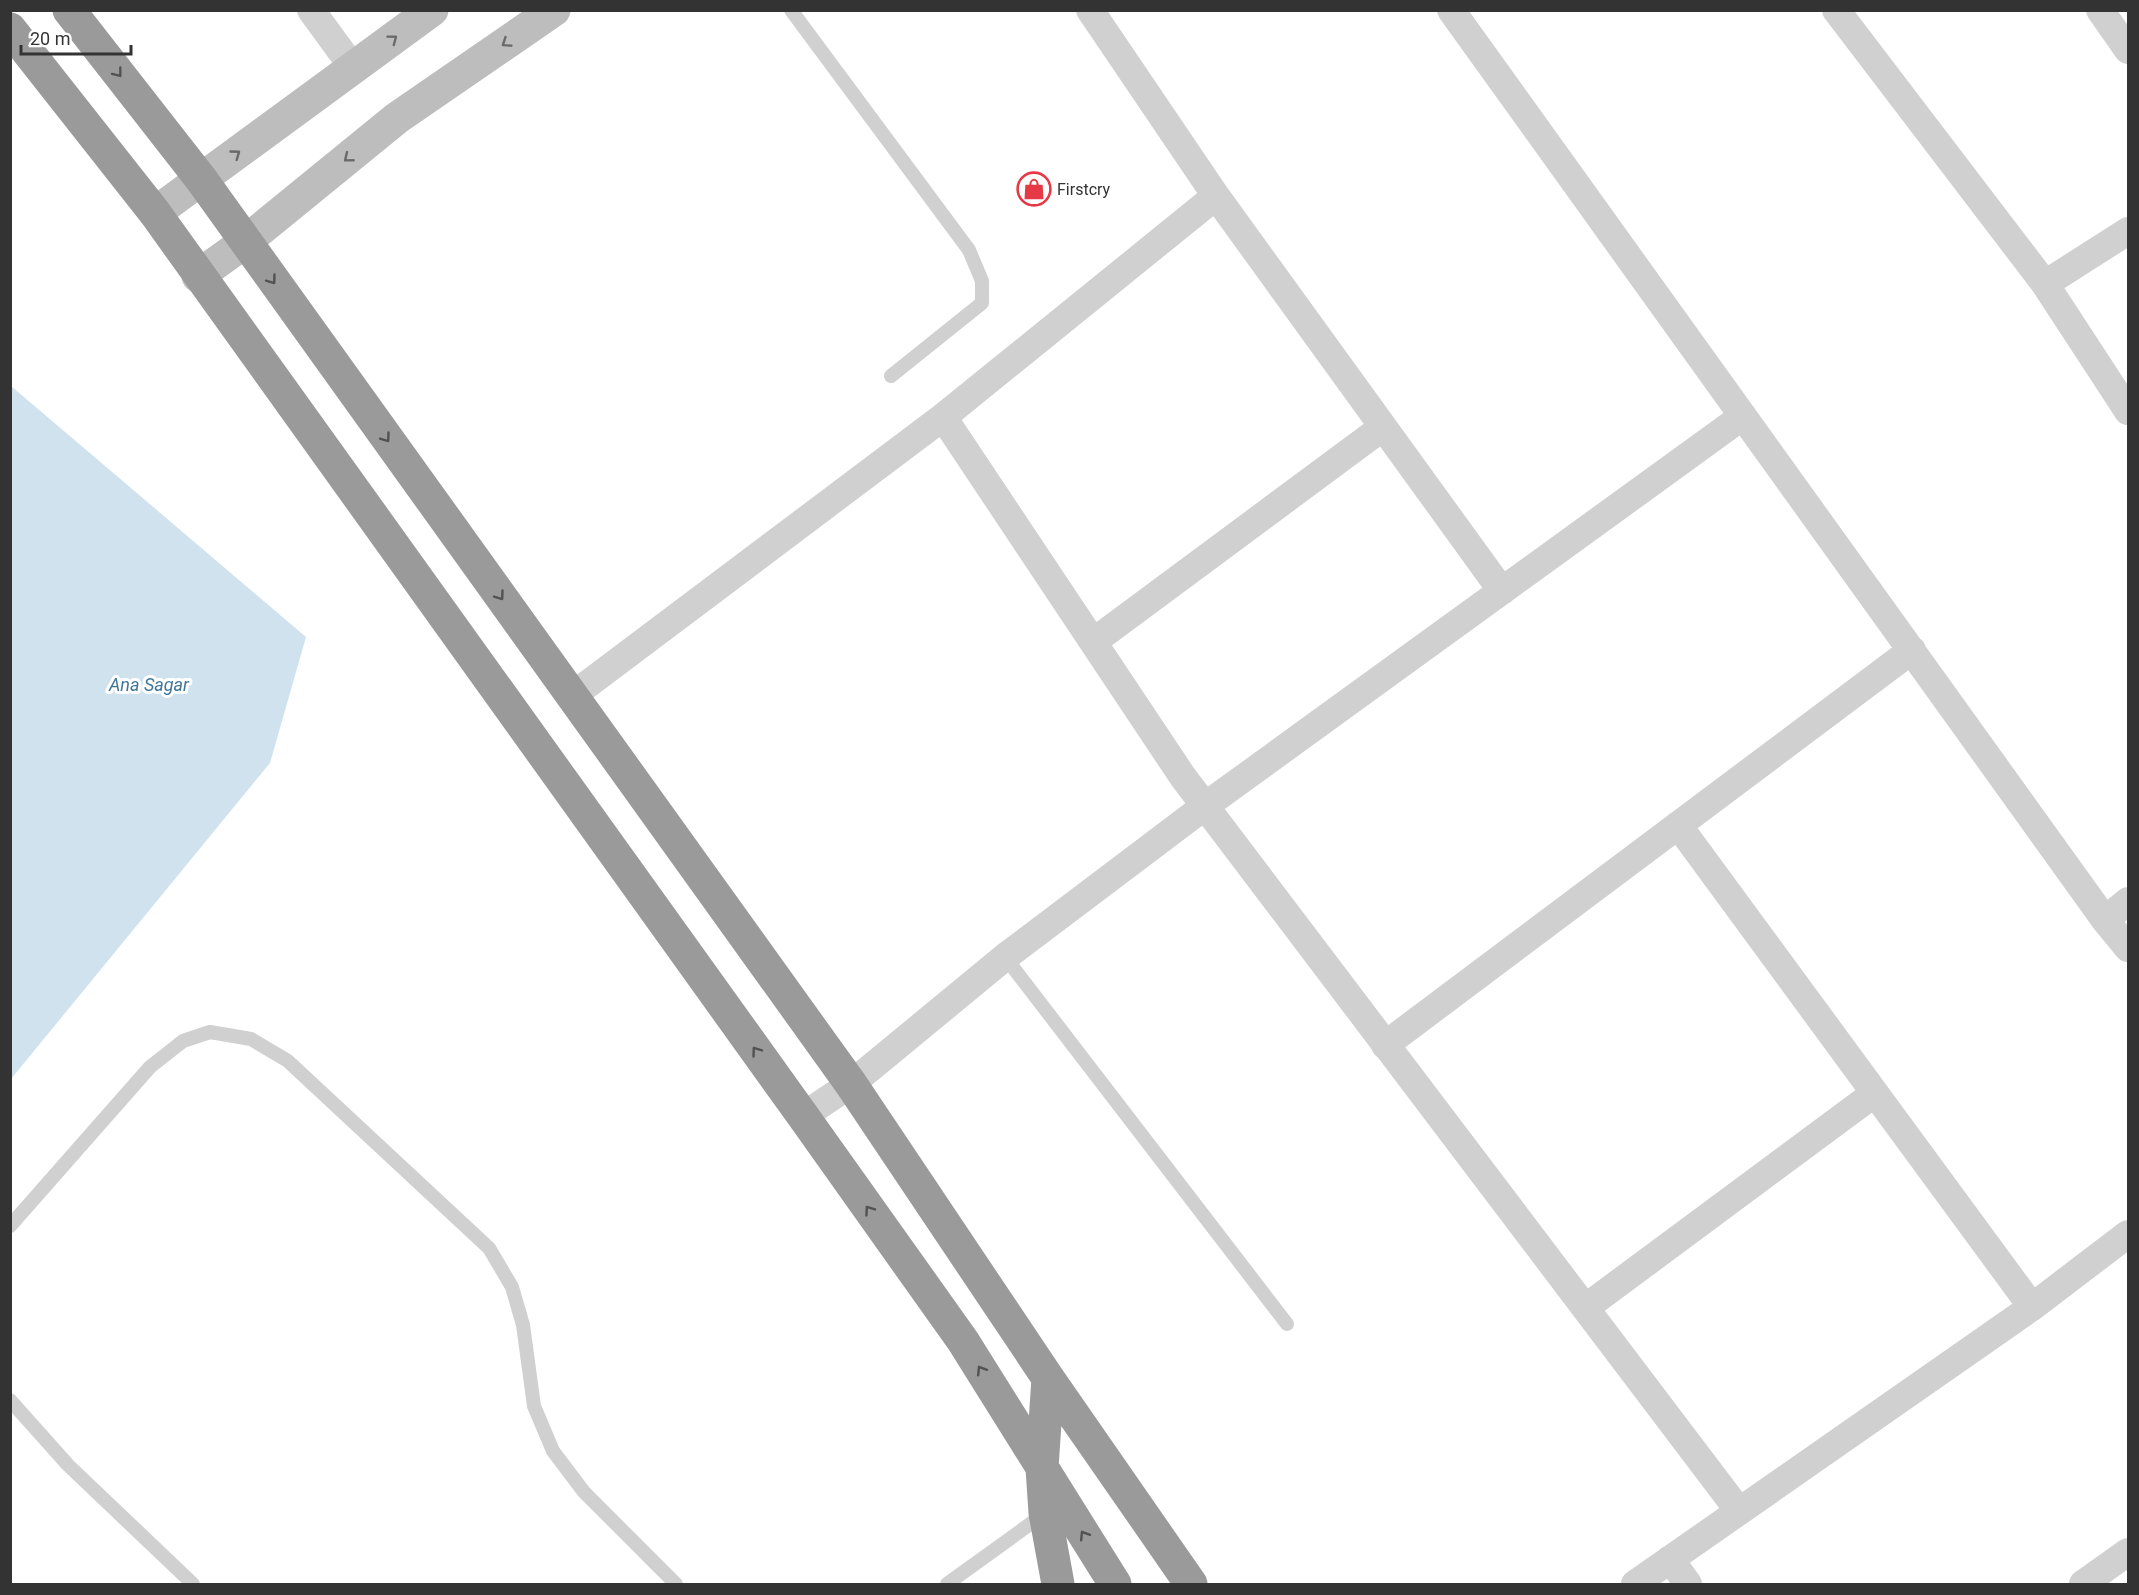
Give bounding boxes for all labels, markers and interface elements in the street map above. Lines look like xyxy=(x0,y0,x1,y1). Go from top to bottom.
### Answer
scale bar xyxy=(21,18,130,56)
text: 20 m xyxy=(30,28,70,49)
one-way arrow xyxy=(387,36,398,47)
one-way arrow xyxy=(501,36,512,47)
one-way arrow xyxy=(110,66,121,77)
one-way arrow xyxy=(229,150,240,161)
one-way arrow xyxy=(344,150,355,161)
shop icon: Firstcry xyxy=(1016,171,1052,207)
place label: Firstcry xyxy=(1057,180,1111,199)
one-way arrow xyxy=(265,273,276,284)
one-way arrow xyxy=(379,431,390,442)
one-way arrow xyxy=(493,589,504,600)
water label: Ana Sagar xyxy=(108,674,190,695)
one-way arrow xyxy=(753,1046,764,1057)
one-way arrow xyxy=(865,1205,876,1216)
one-way arrow xyxy=(976,1366,988,1376)
one-way arrow xyxy=(1080,1531,1092,1541)

